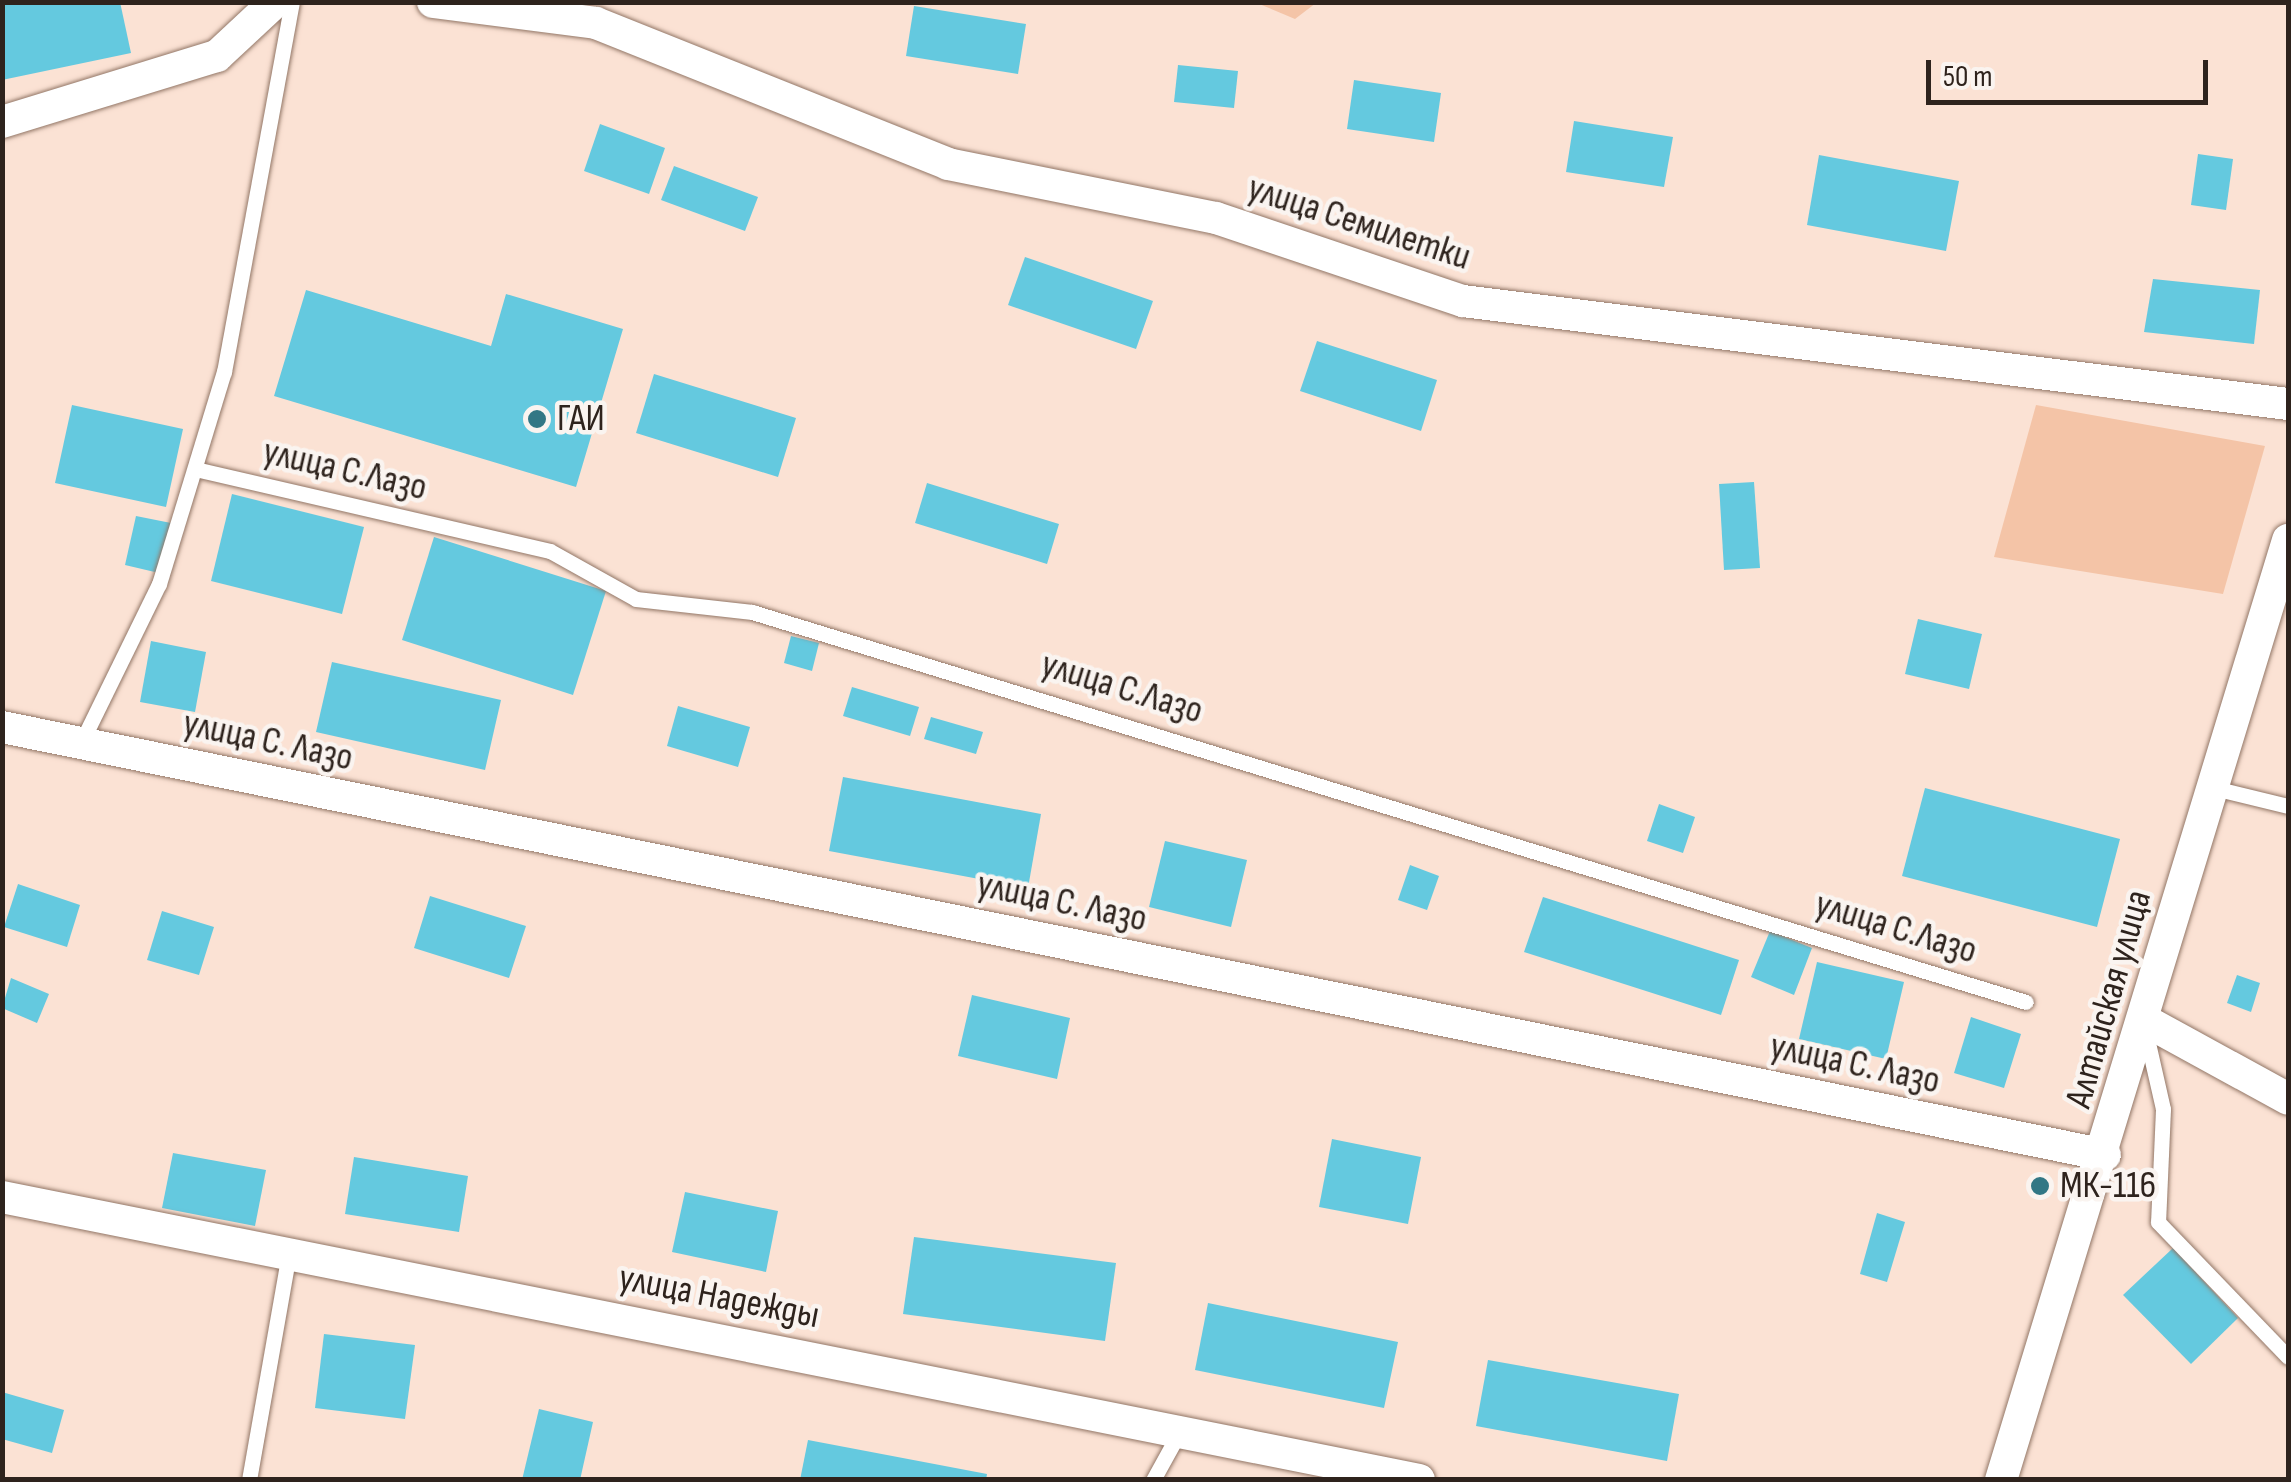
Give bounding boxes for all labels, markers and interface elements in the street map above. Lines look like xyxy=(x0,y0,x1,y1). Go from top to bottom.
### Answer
scale bar xyxy=(1931,40,2214,102)
text: 50 m xyxy=(1943,59,1992,95)
street label: улица Семилетки xyxy=(1242,166,1476,280)
place label: ГАИ xyxy=(557,396,605,442)
marker: ГАИ xyxy=(526,408,548,430)
street label: улица С.Лазо xyxy=(259,429,431,511)
street label: улица С.Лазо xyxy=(1036,642,1208,734)
street label: улица С. Лазо xyxy=(179,701,357,781)
street label: улица С. Лазо xyxy=(973,862,1151,942)
street label: улица С.Лазо xyxy=(1810,882,1982,974)
street label: Алтайская улица xyxy=(2056,885,2162,1113)
street label: улица С. Лазо xyxy=(1766,1024,1944,1104)
place label: МК-116 xyxy=(2060,1163,2156,1209)
marker: МК-116 xyxy=(2029,1175,2051,1197)
street label: улица Надежды xyxy=(615,1255,823,1339)

